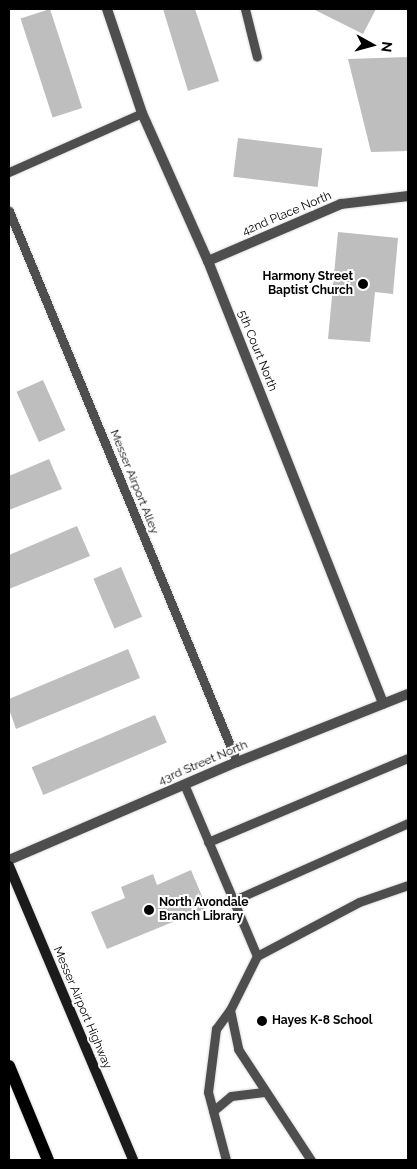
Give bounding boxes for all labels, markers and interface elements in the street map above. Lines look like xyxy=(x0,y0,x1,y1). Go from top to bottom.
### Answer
north arrow xyxy=(347,20,397,70)
text: N xyxy=(378,41,395,53)
street label: 42nd Place North xyxy=(240,189,334,239)
place label: Harmony Street Baptist Church xyxy=(262,270,353,298)
marker: Harmony Street Baptist Church xyxy=(357,278,369,290)
street label: 5th Court North xyxy=(234,308,280,394)
street label: Messer Airport Alley xyxy=(106,427,162,537)
street label: 43rd Street North xyxy=(156,738,250,788)
place label: North Avondale Branch Library xyxy=(159,896,249,924)
marker: North Avondale Branch Library xyxy=(143,904,155,916)
street label: Messer Airport Highway xyxy=(50,944,114,1072)
place label: Hayes K-8 School xyxy=(272,1014,373,1028)
marker: Hayes K-8 School xyxy=(256,1015,268,1027)

